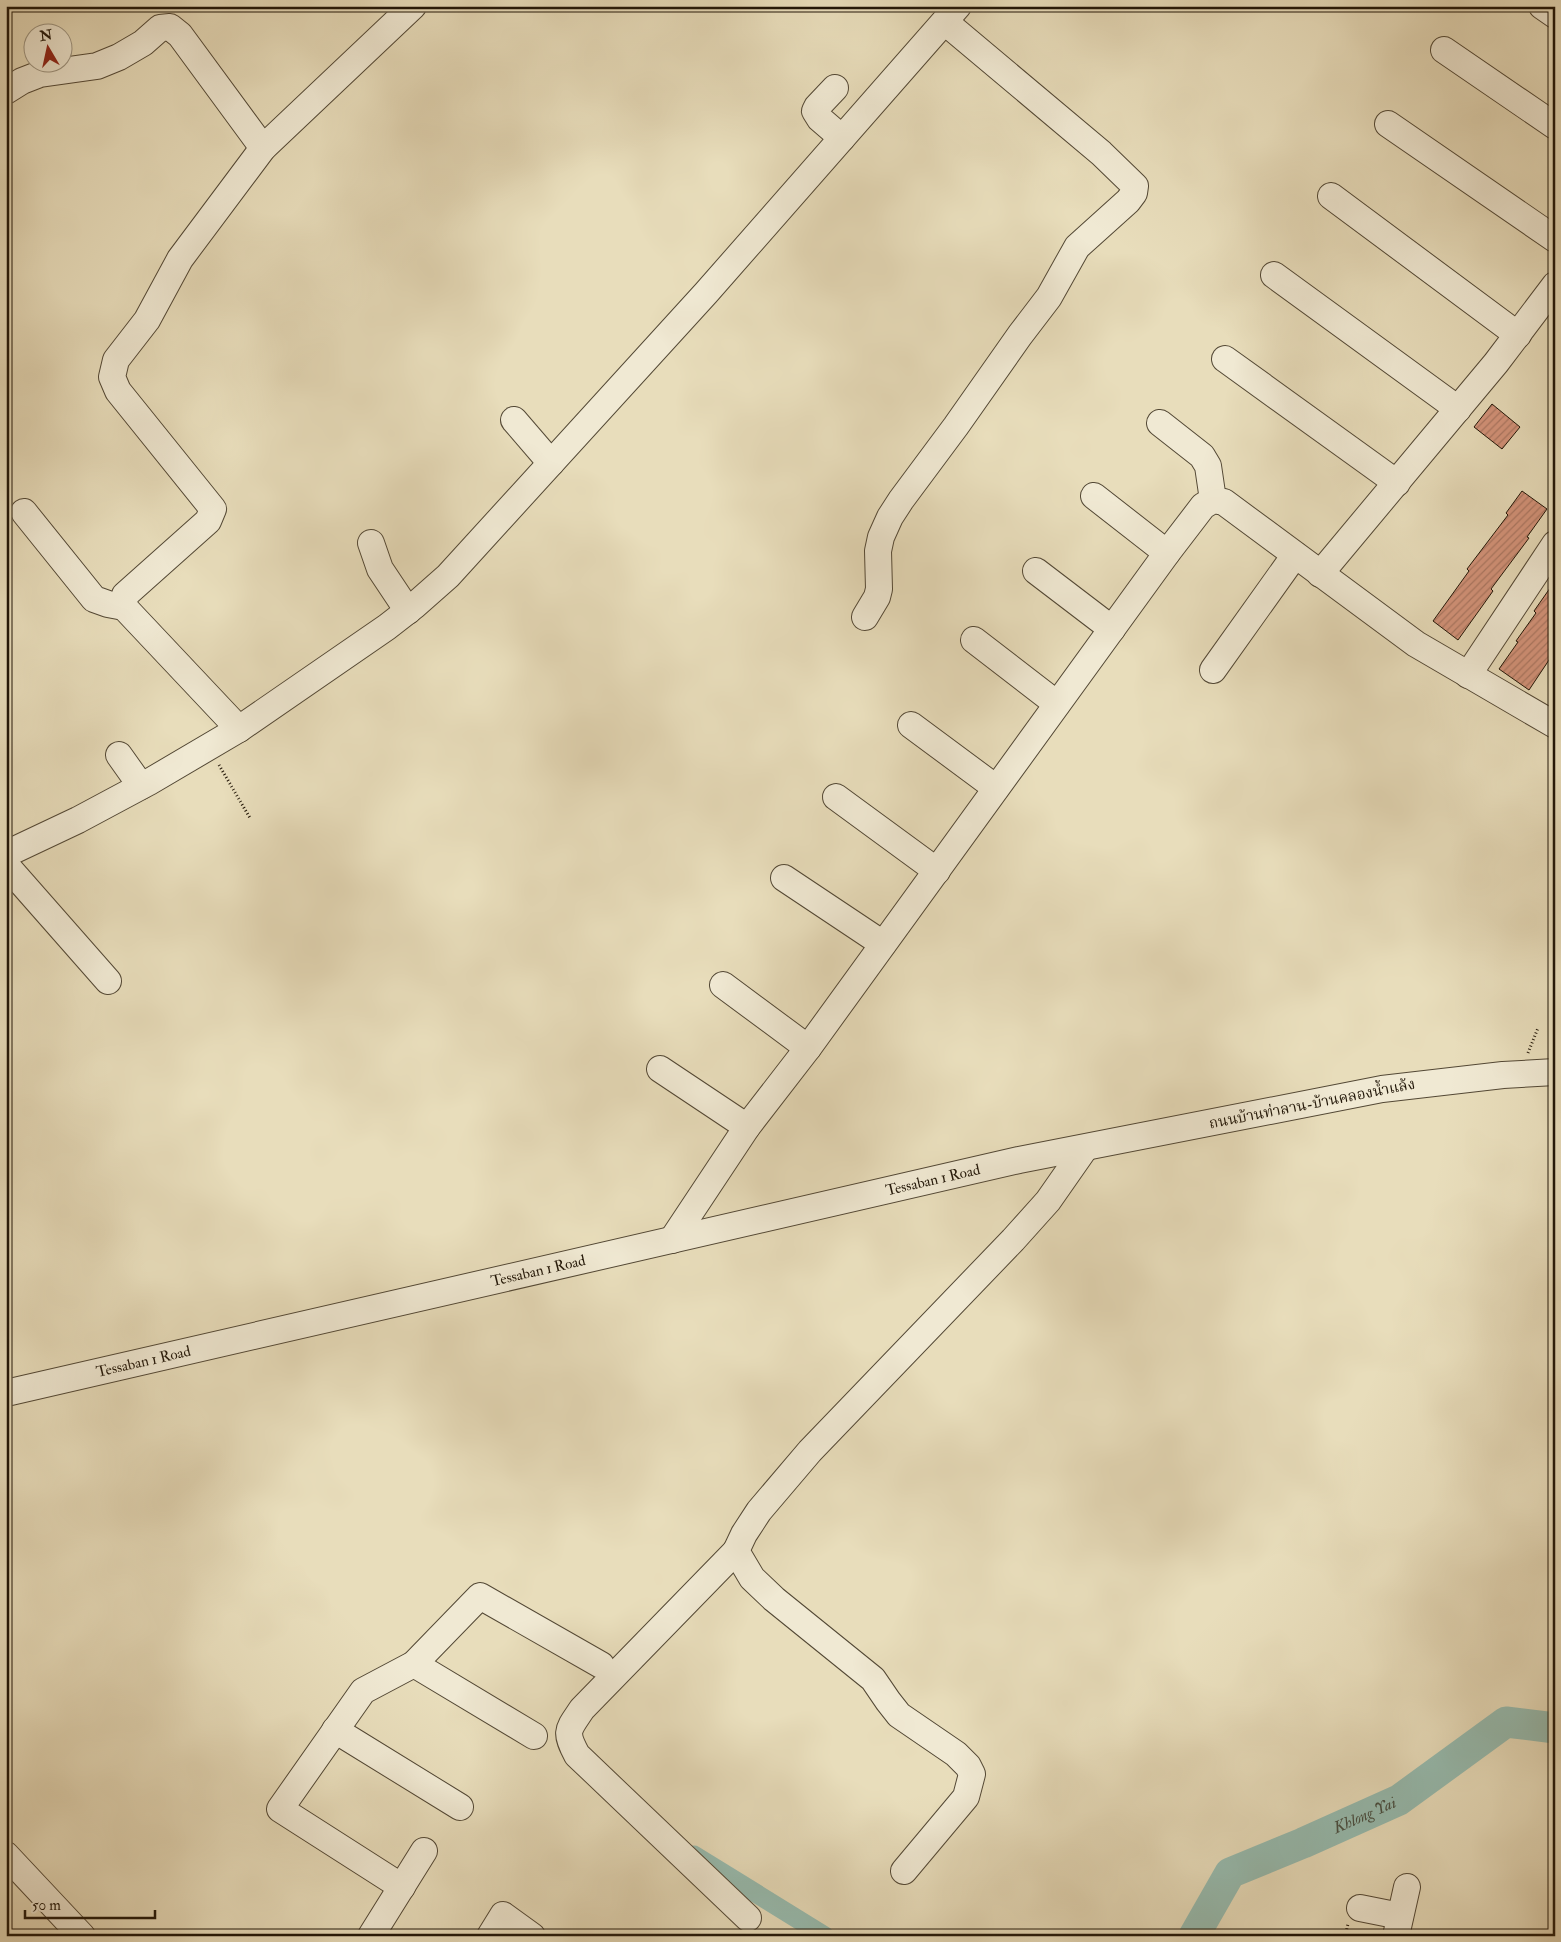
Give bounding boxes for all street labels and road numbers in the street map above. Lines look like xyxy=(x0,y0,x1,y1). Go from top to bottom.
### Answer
street label: ถนนบ้านท่าลาน-บ้านคลองน้ำแล้ง xyxy=(1207,1073,1417,1133)
street label: Tessaban 1 Road xyxy=(884,1160,982,1200)
street label: Tessaban 1 Road xyxy=(489,1250,588,1291)
street label: Tessaban 1 Road xyxy=(94,1341,193,1381)

